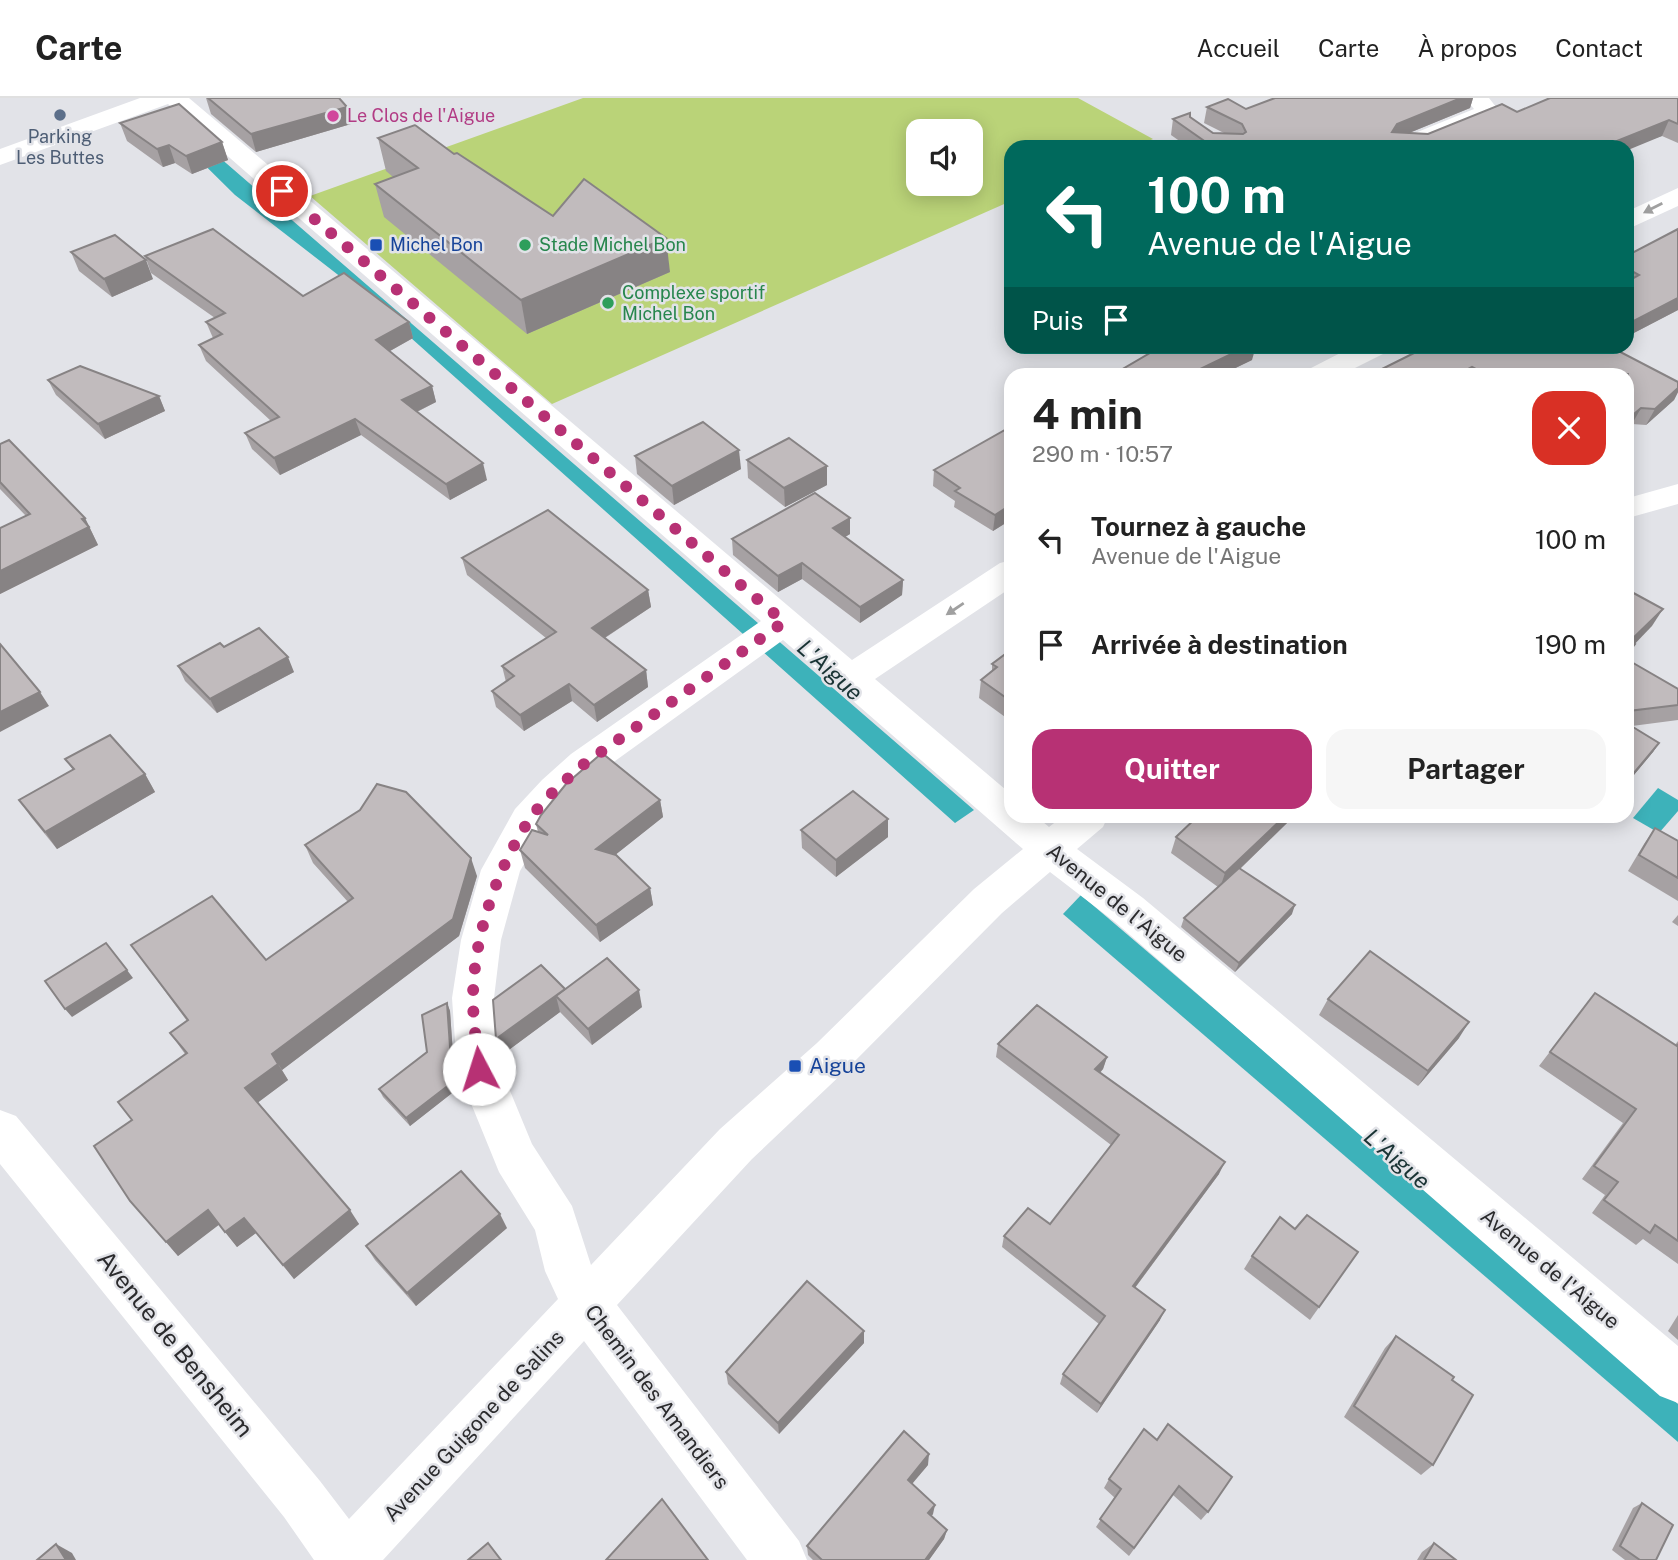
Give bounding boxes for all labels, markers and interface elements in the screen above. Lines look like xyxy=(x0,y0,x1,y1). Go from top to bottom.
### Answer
text: Carte xyxy=(35,29,123,67)
text: Accueil xyxy=(1197,34,1280,62)
text: Carte xyxy=(1318,34,1379,62)
text: À propos xyxy=(1417,34,1517,62)
text: Contact xyxy=(1555,34,1643,62)
place label: Le Clos de l'Aigue xyxy=(347,105,495,126)
marker: Parking Les Buttes xyxy=(52,107,68,123)
marker: Le Clos de l'Aigue xyxy=(325,108,341,124)
map controls xyxy=(906,119,983,196)
button: sound xyxy=(906,119,983,196)
place label: Parking Les Buttes xyxy=(16,126,104,168)
pin xyxy=(252,161,312,221)
text: 100 m xyxy=(1147,166,1286,224)
icon: left xyxy=(1032,168,1123,259)
icon: arrive xyxy=(263,172,301,210)
one-way arrow xyxy=(1643,203,1663,214)
text: Avenue de l'Aigue xyxy=(1147,225,1412,262)
place label: Michel Bon xyxy=(390,234,483,255)
place label: Stade Michel Bon xyxy=(539,234,686,255)
marker: Michel Bon xyxy=(368,237,384,253)
marker: Stade Michel Bon xyxy=(517,237,533,253)
place label: Complexe sportif Michel Bon xyxy=(622,282,765,324)
marker: Complexe sportif Michel Bon xyxy=(600,295,616,311)
icon: arrive xyxy=(1097,301,1135,339)
text: Puis xyxy=(1032,305,1083,336)
text: 4 min xyxy=(1032,389,1143,438)
button: close xyxy=(1532,391,1606,465)
text: 290 m · 10:57 xyxy=(1032,440,1173,467)
text: Tournez à gauche xyxy=(1091,511,1306,542)
icon: left xyxy=(1032,521,1070,559)
text: 100 m xyxy=(1535,524,1606,555)
text: Avenue de l'Aigue xyxy=(1091,542,1281,569)
one-way arrow xyxy=(946,602,964,616)
icon: arrive xyxy=(1032,626,1070,664)
text: Arrivée à destination xyxy=(1091,629,1348,660)
text: 190 m xyxy=(1535,629,1606,660)
water label: L'Aigue xyxy=(792,633,869,706)
button: Quitter xyxy=(1032,729,1312,809)
button: Partager xyxy=(1326,729,1606,809)
street label: Avenue de l'Aigue xyxy=(1042,838,1193,967)
position arrow xyxy=(442,1032,516,1106)
place label: Aigue xyxy=(809,1053,866,1078)
marker: Aigue xyxy=(787,1058,803,1074)
water label: L'Aigue xyxy=(1359,1123,1436,1195)
street label: Avenue de l'Aigue xyxy=(1476,1203,1625,1334)
street label: Avenue de Bensheim xyxy=(92,1245,259,1442)
street label: Chemin des Amandiers xyxy=(580,1300,735,1494)
street label: Avenue Guigone de Salins xyxy=(378,1325,569,1527)

